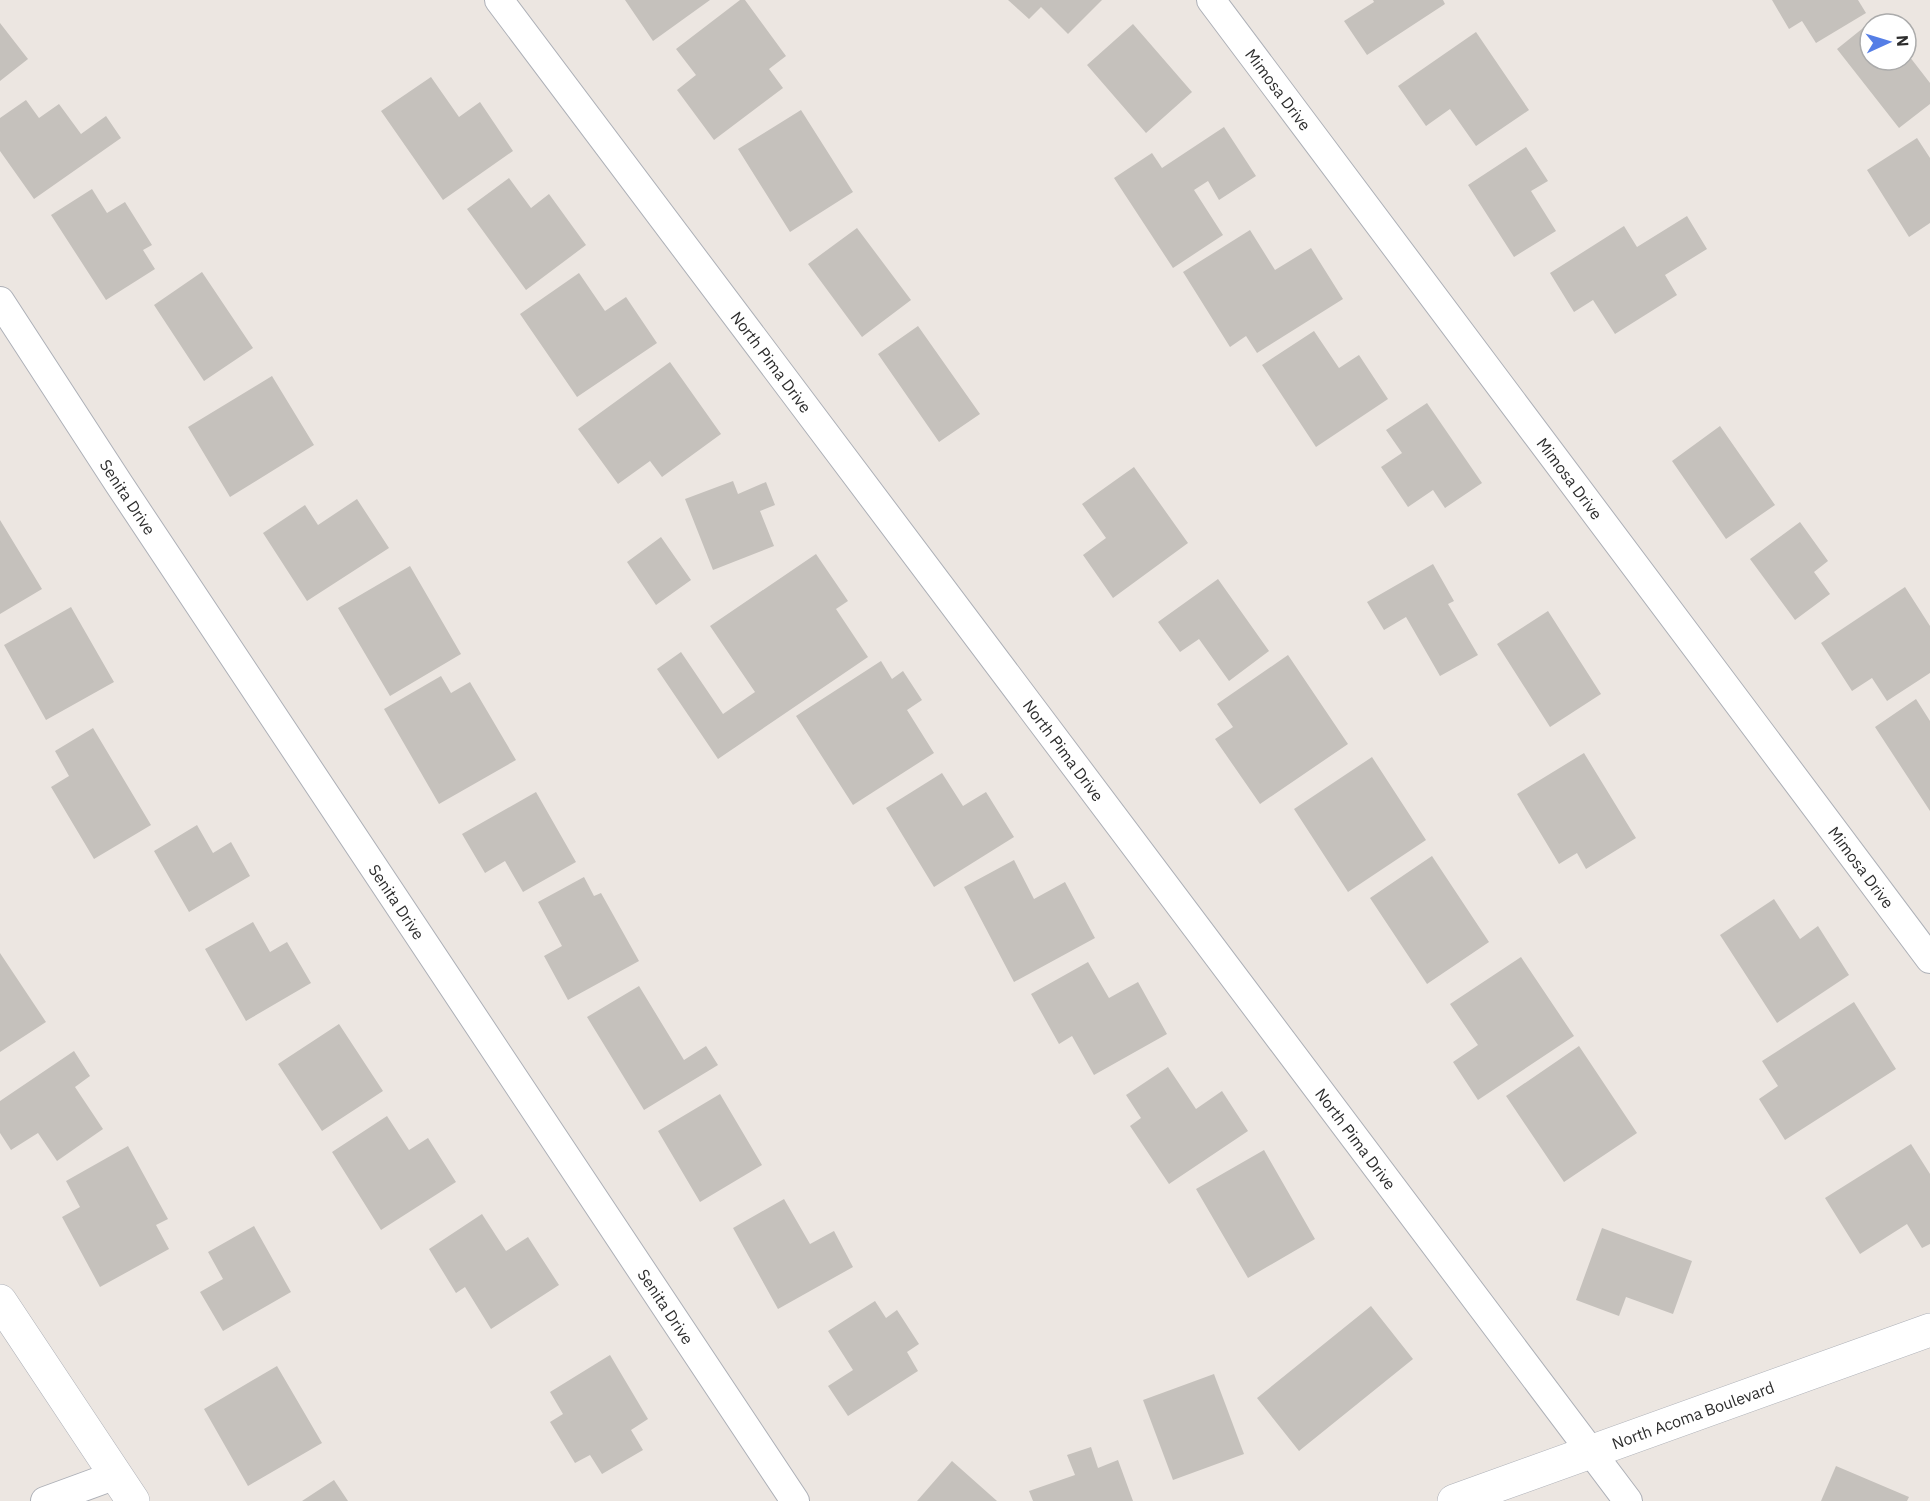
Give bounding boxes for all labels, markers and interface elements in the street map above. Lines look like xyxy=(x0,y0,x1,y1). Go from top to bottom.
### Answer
north arrow xyxy=(1858,12,1918,72)
text: N xyxy=(1893,34,1913,47)
street label: Mimosa Drive xyxy=(1241,45,1315,135)
street label: North Pima Drive xyxy=(727,307,816,417)
street label: Mimosa Drive xyxy=(1533,434,1607,524)
street label: Senita Drive xyxy=(96,456,160,539)
street label: North Pima Drive xyxy=(1019,696,1108,805)
street label: Mimosa Drive xyxy=(1824,822,1899,912)
street label: Senita Drive xyxy=(365,860,429,943)
street label: North Pima Drive xyxy=(1311,1084,1400,1194)
street label: Senita Drive xyxy=(634,1265,698,1348)
street label: North Acoma Boulevard xyxy=(1609,1377,1777,1453)

